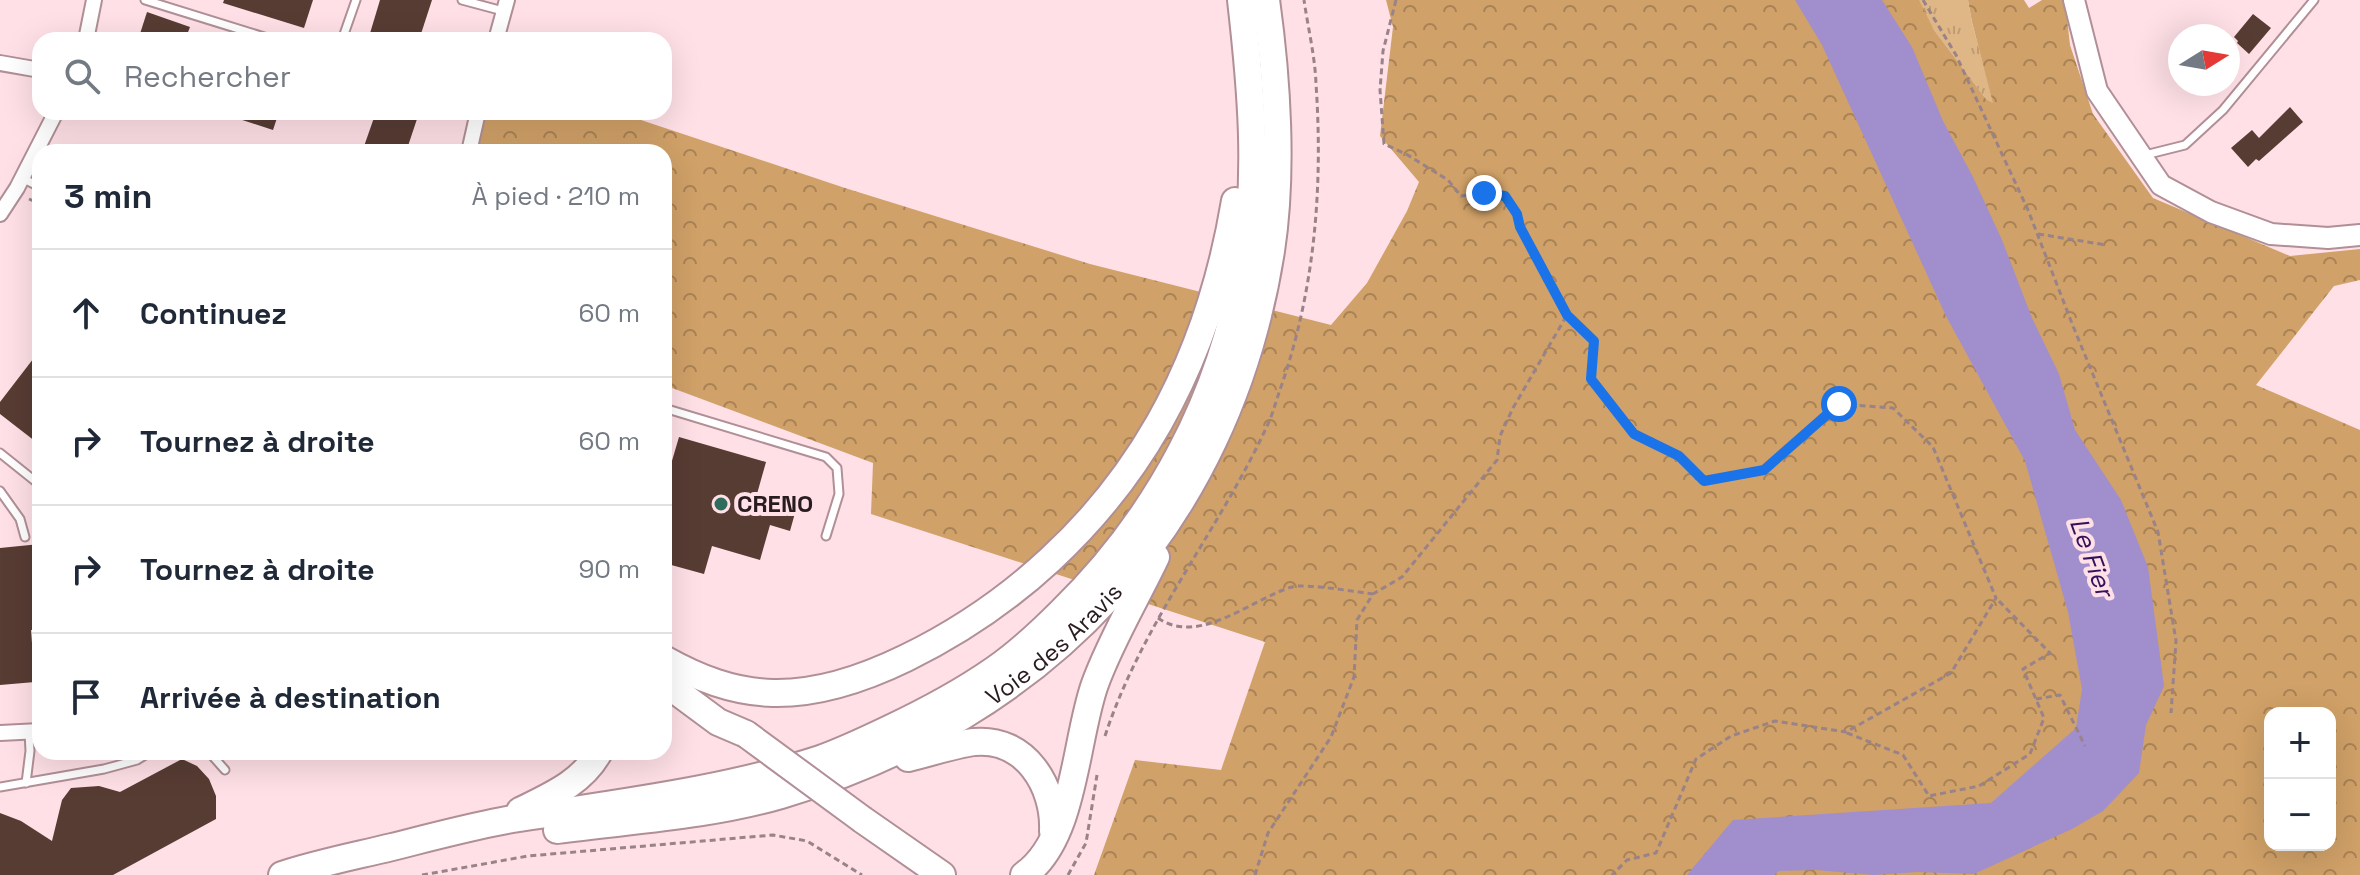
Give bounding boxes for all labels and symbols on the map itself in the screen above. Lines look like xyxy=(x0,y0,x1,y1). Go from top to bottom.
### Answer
north arrow xyxy=(2168,24,2240,96)
route end xyxy=(1466,175,1502,211)
route start xyxy=(1821,386,1857,422)
place label: CRENO xyxy=(737,488,813,519)
marker: CRENO xyxy=(712,495,730,513)
water label: Le Fier xyxy=(2062,513,2123,604)
street label: Voie des Aravis xyxy=(980,576,1129,712)

